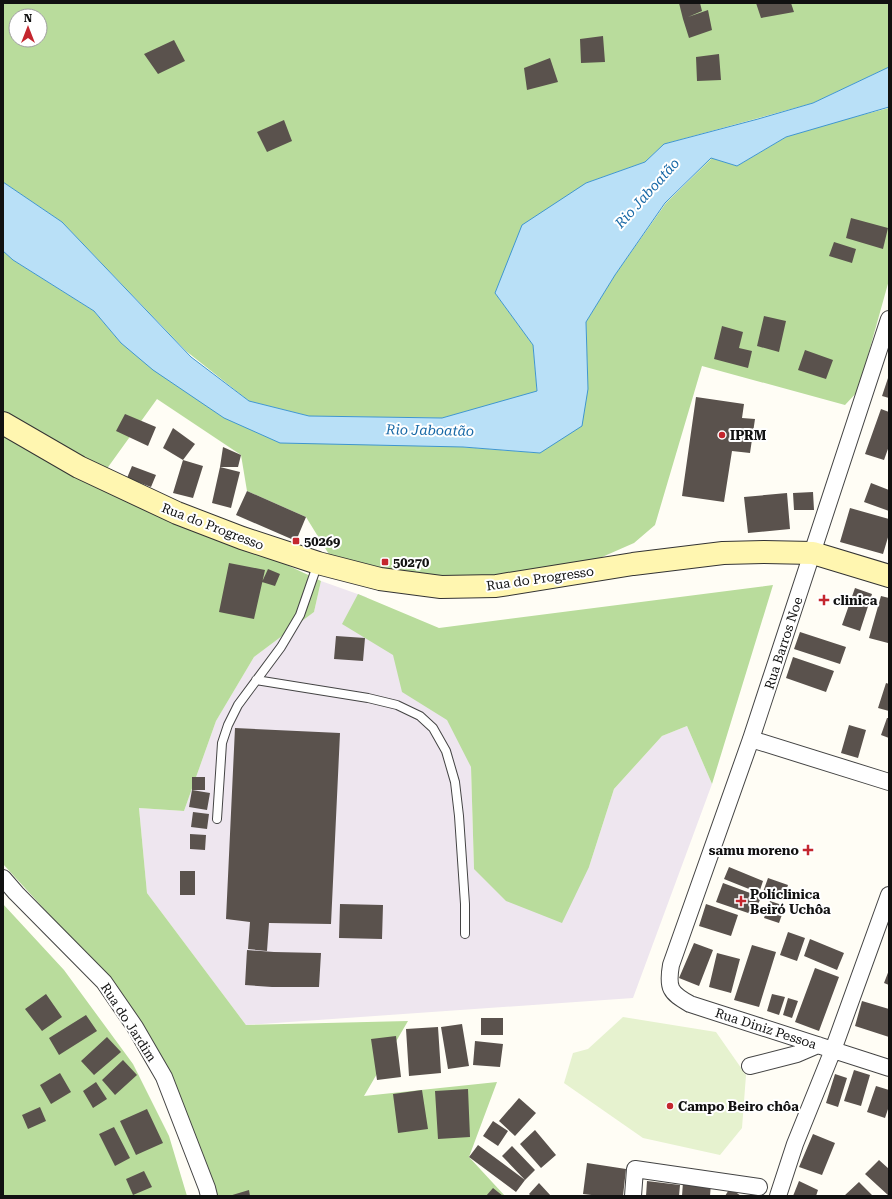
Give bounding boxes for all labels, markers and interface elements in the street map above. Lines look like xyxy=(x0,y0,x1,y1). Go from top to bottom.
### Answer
north arrow xyxy=(8,8,48,48)
text: N xyxy=(24,12,33,25)
water label: Rio Jaboatão xyxy=(611,155,682,232)
water label: Rio Jaboatão xyxy=(385,421,474,439)
place label: IPRM xyxy=(730,428,767,443)
marker: IPRM xyxy=(717,430,727,440)
street label: Rua do Progresso xyxy=(160,500,266,553)
place label: 50269 xyxy=(304,534,340,549)
marker: 50269 xyxy=(291,536,301,546)
place label: 50270 xyxy=(393,555,429,570)
marker: 50270 xyxy=(380,557,390,567)
street label: Rua do Progresso xyxy=(485,564,595,593)
place label: clinica xyxy=(833,593,878,608)
marker: clinica xyxy=(818,594,830,606)
street label: Rua Barros Noe xyxy=(761,595,805,691)
place label: samu moreno xyxy=(709,843,799,858)
marker: samu moreno xyxy=(802,844,814,856)
place label: Políclinica Beiró Uchôa xyxy=(750,887,831,917)
marker: Políclinica Beiró Uchôa xyxy=(735,895,747,907)
street label: Rua do Jardim xyxy=(98,980,160,1064)
street label: Rua Diniz Pessoa xyxy=(713,1005,818,1052)
place label: Campo Beiro chôa xyxy=(678,1099,799,1114)
marker: Campo Beiro chôa xyxy=(665,1101,675,1111)

